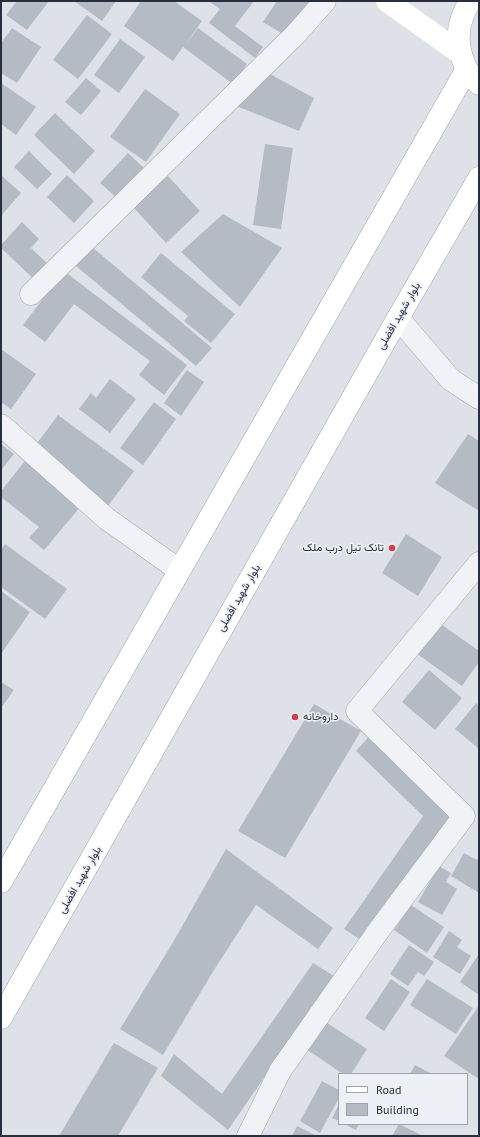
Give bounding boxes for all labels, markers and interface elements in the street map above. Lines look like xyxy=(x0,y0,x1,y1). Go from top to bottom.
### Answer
street label: بلوار شهید افضلی xyxy=(374,280,424,352)
place label: تانک تیل درب ملک xyxy=(303,541,384,555)
marker: تانک تیل درب ملک xyxy=(387,543,397,553)
street label: بلوار شهید افضلی xyxy=(214,562,264,634)
place label: داروخانه xyxy=(303,710,338,724)
marker: داروخانه xyxy=(290,712,300,722)
street label: بلوار شهید افضلی xyxy=(55,844,105,916)
legend xyxy=(338,1073,468,1125)
text: Road xyxy=(376,1082,401,1097)
text: Building xyxy=(376,1102,419,1117)

